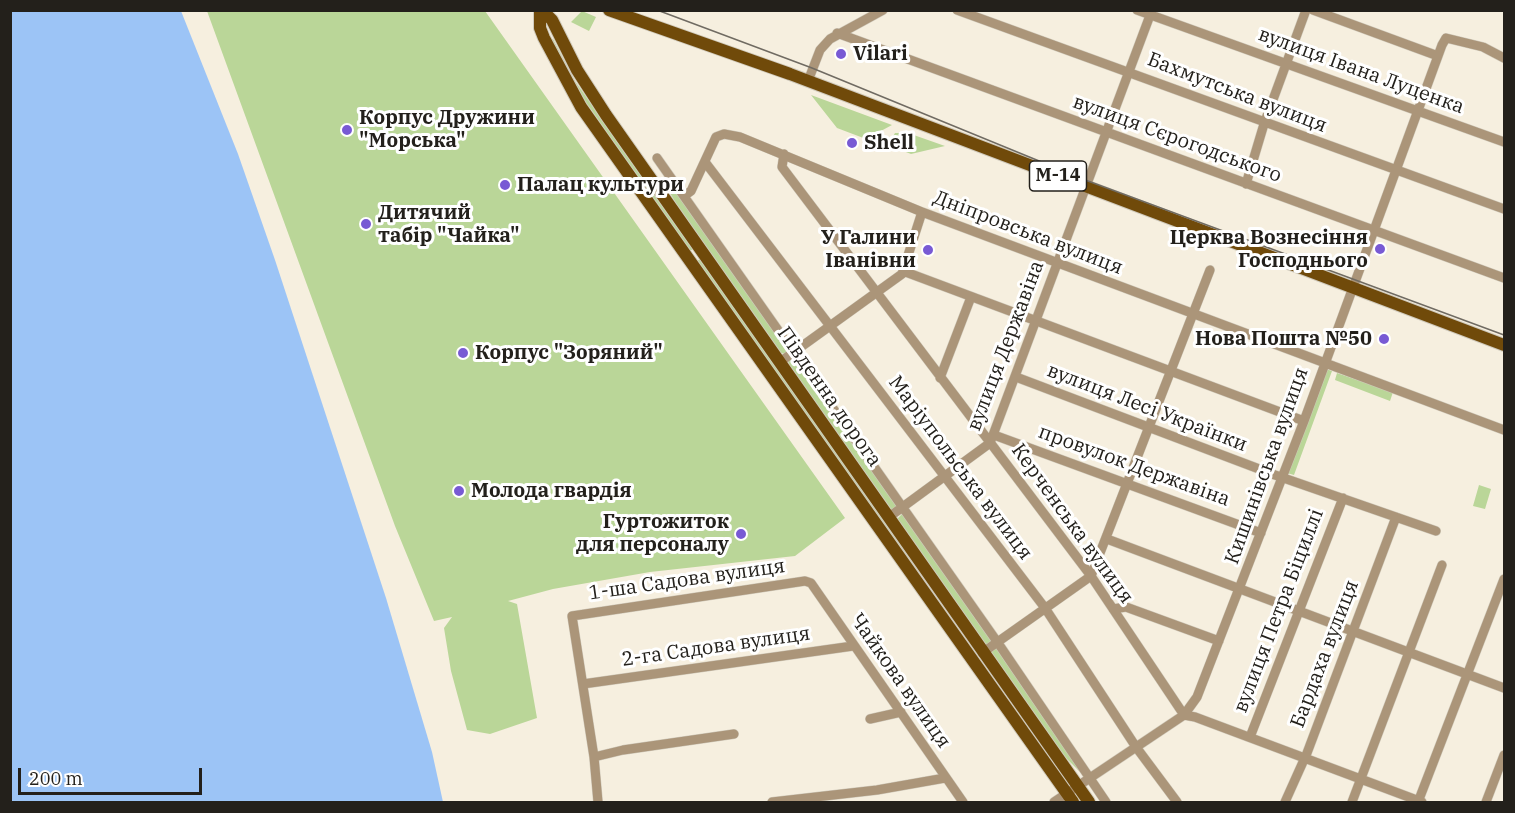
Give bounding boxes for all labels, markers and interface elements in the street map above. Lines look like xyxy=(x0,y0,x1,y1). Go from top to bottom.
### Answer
street label: вулиця Івана Луценка xyxy=(1255,23,1467,119)
place label: Vilari xyxy=(853,42,908,66)
marker: Vilari xyxy=(834,47,848,61)
street label: Бахмутська вулиця xyxy=(1144,48,1330,138)
street label: вулиця Сєрогодського xyxy=(1069,90,1285,188)
place label: Корпус Дружини "Морська" xyxy=(359,106,535,153)
marker: Корпус Дружини "Морська" xyxy=(340,123,354,137)
place label: Shell xyxy=(864,131,914,155)
marker: Shell xyxy=(845,136,859,150)
road number: М-14 xyxy=(1030,161,1086,191)
place label: Палац культури xyxy=(517,173,684,197)
marker: Палац культури xyxy=(498,178,512,192)
street label: Дніпровська вулиця xyxy=(930,186,1126,280)
place label: Дитячий табір "Чайка" xyxy=(378,201,520,248)
marker: Дитячий табір "Чайка" xyxy=(359,217,373,231)
place label: У Галини Іванівни xyxy=(821,226,916,273)
place label: Церква Вознесіння Господнього xyxy=(1170,226,1368,273)
marker: Церква Вознесіння Господнього xyxy=(1373,242,1387,256)
marker: У Галини Іванівни xyxy=(921,243,935,257)
street label: вулиця Державіна xyxy=(962,257,1050,435)
street label: Південна дорога xyxy=(772,322,886,472)
place label: Нова Пошта №50 xyxy=(1195,327,1372,351)
marker: Нова Пошта №50 xyxy=(1377,332,1391,346)
place label: Корпус "Зоряний" xyxy=(475,341,663,365)
marker: Корпус "Зоряний" xyxy=(456,346,470,360)
street label: вулиця Лесі Українки xyxy=(1043,359,1251,457)
street label: Кишинівська вулиця xyxy=(1220,364,1314,568)
street label: Маріупольська вулиця xyxy=(883,371,1037,565)
street label: провулок Державіна xyxy=(1035,420,1233,512)
street label: Керченська вулиця xyxy=(1006,439,1138,609)
place label: Молода гвардія xyxy=(471,479,632,503)
marker: Молода гвардія xyxy=(452,484,466,498)
street label: вулиця Петра Біциллі xyxy=(1229,506,1329,716)
place label: Гуртожиток для персоналу xyxy=(576,510,729,557)
marker: Гуртожиток для персоналу xyxy=(734,527,748,541)
street label: 1-ша Садова вулиця xyxy=(587,554,787,606)
street label: Бардаха вулиця xyxy=(1286,577,1364,731)
street label: Чайкова вулиця xyxy=(845,609,955,753)
street label: 2-га Садова вулиця xyxy=(620,622,812,672)
scale bar xyxy=(21,756,206,794)
text: 200 m xyxy=(29,767,83,790)

